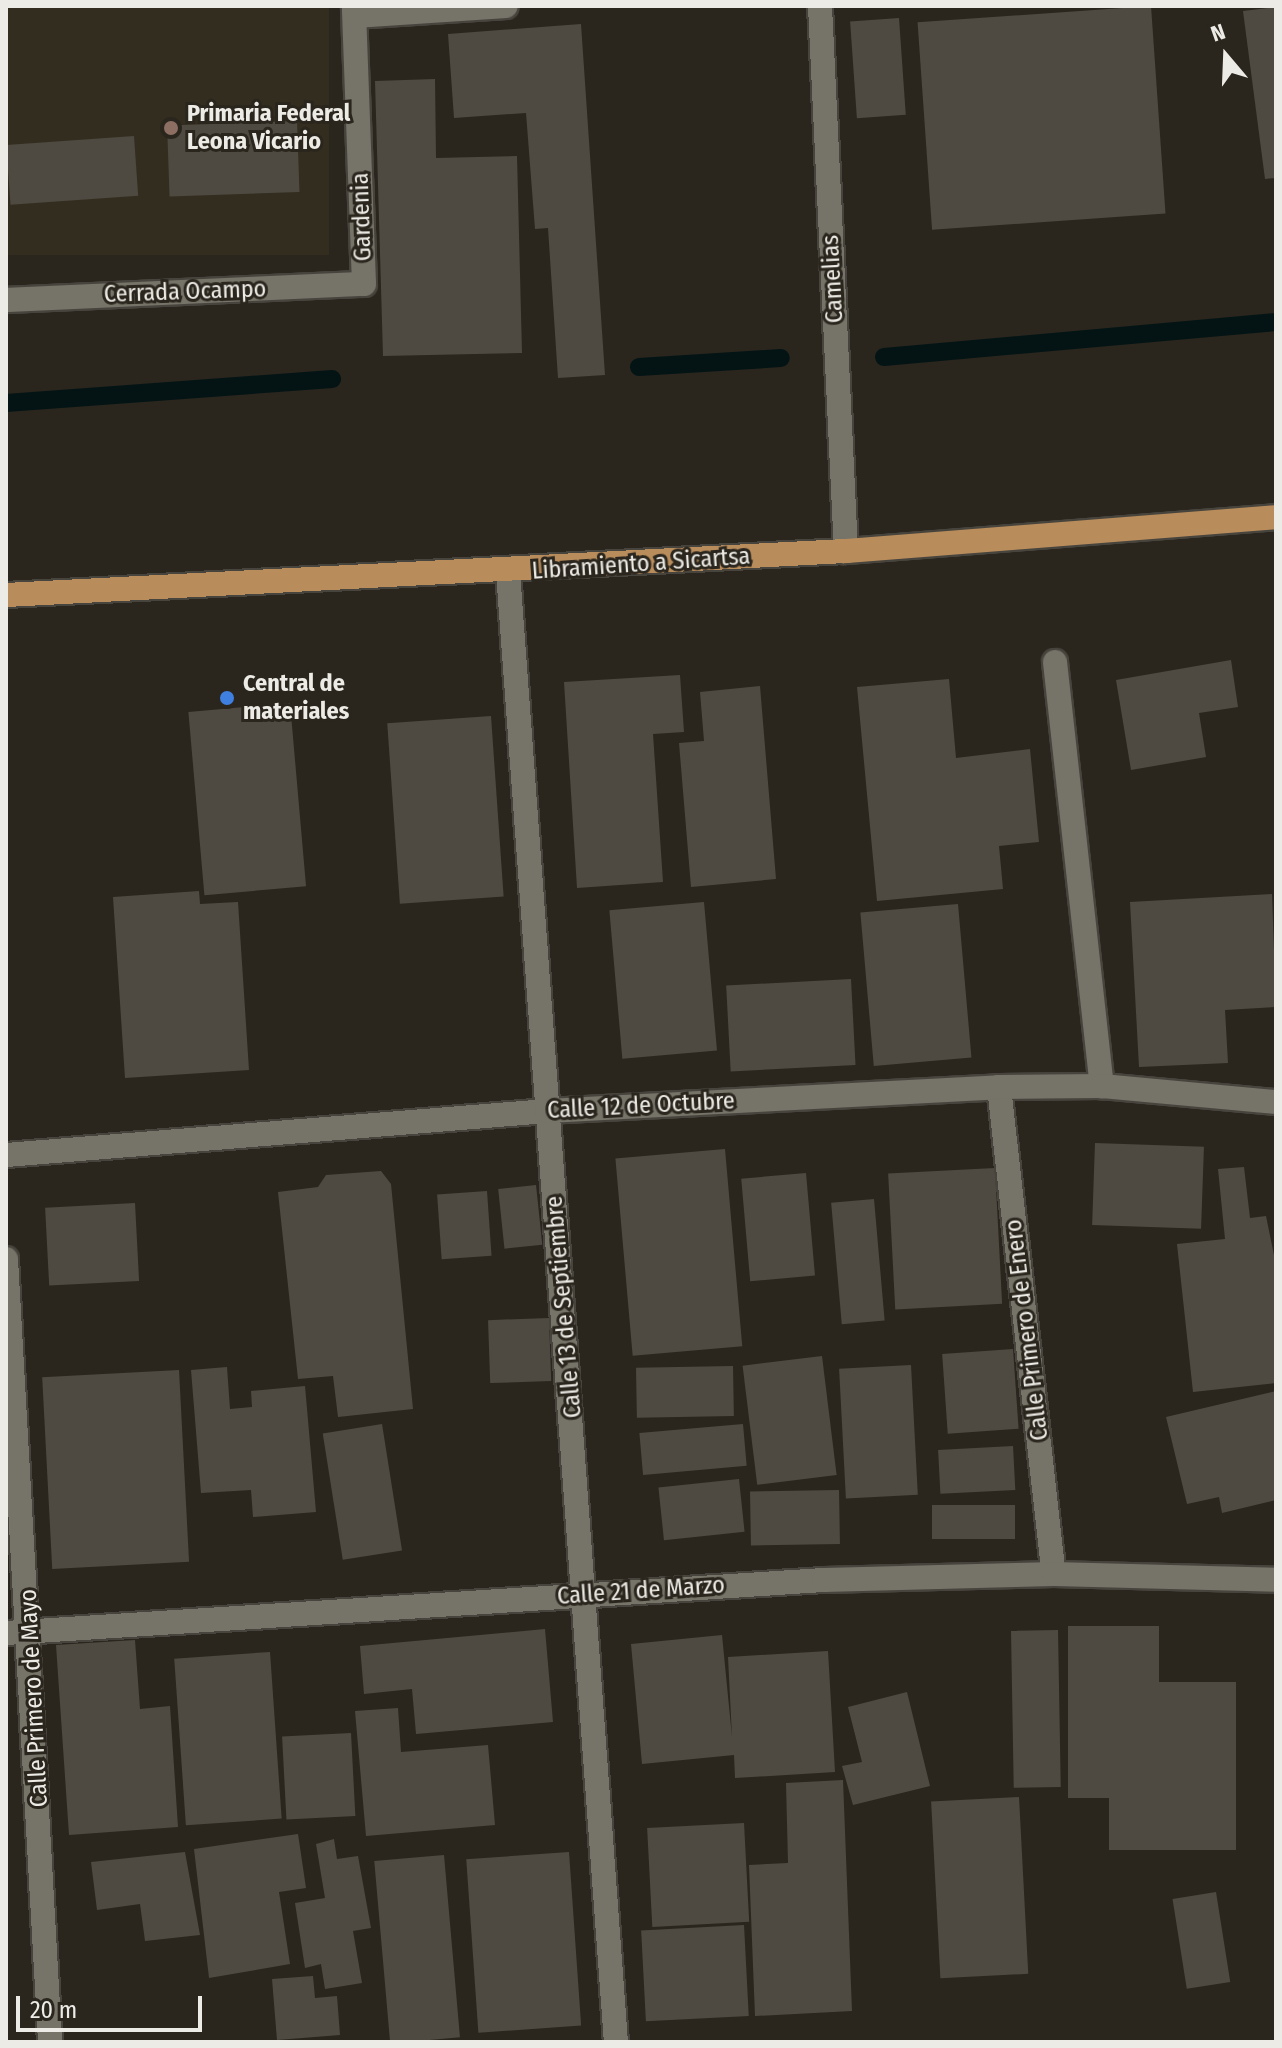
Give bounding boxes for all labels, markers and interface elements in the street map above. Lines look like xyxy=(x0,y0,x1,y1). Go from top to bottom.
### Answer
north arrow xyxy=(1186,16,1266,96)
text: N xyxy=(1207,18,1229,48)
place label: Primaria Federal Leona Vicario xyxy=(187,100,350,156)
marker: Primaria Federal Leona Vicario xyxy=(162,119,180,137)
street label: Gardenia xyxy=(346,172,378,262)
street label: Camelias xyxy=(816,234,850,324)
street label: Cerrada Ocampo xyxy=(103,275,267,309)
street label: Libramiento a Sicartsa xyxy=(531,542,751,586)
place label: Central de materiales xyxy=(243,670,349,726)
marker: Central de materiales xyxy=(218,689,236,707)
street label: Calle 12 de Octubre xyxy=(547,1087,735,1125)
street label: Calle 13 de Septiembre xyxy=(540,1195,588,1419)
street label: Calle Primero de Enero xyxy=(999,1218,1055,1442)
street label: Calle 21 de Marzo xyxy=(556,1571,726,1611)
street label: Calle Primero de Mayo xyxy=(14,1588,54,1808)
scale bar xyxy=(20,1980,206,2030)
text: 20 m xyxy=(30,1996,77,2024)

